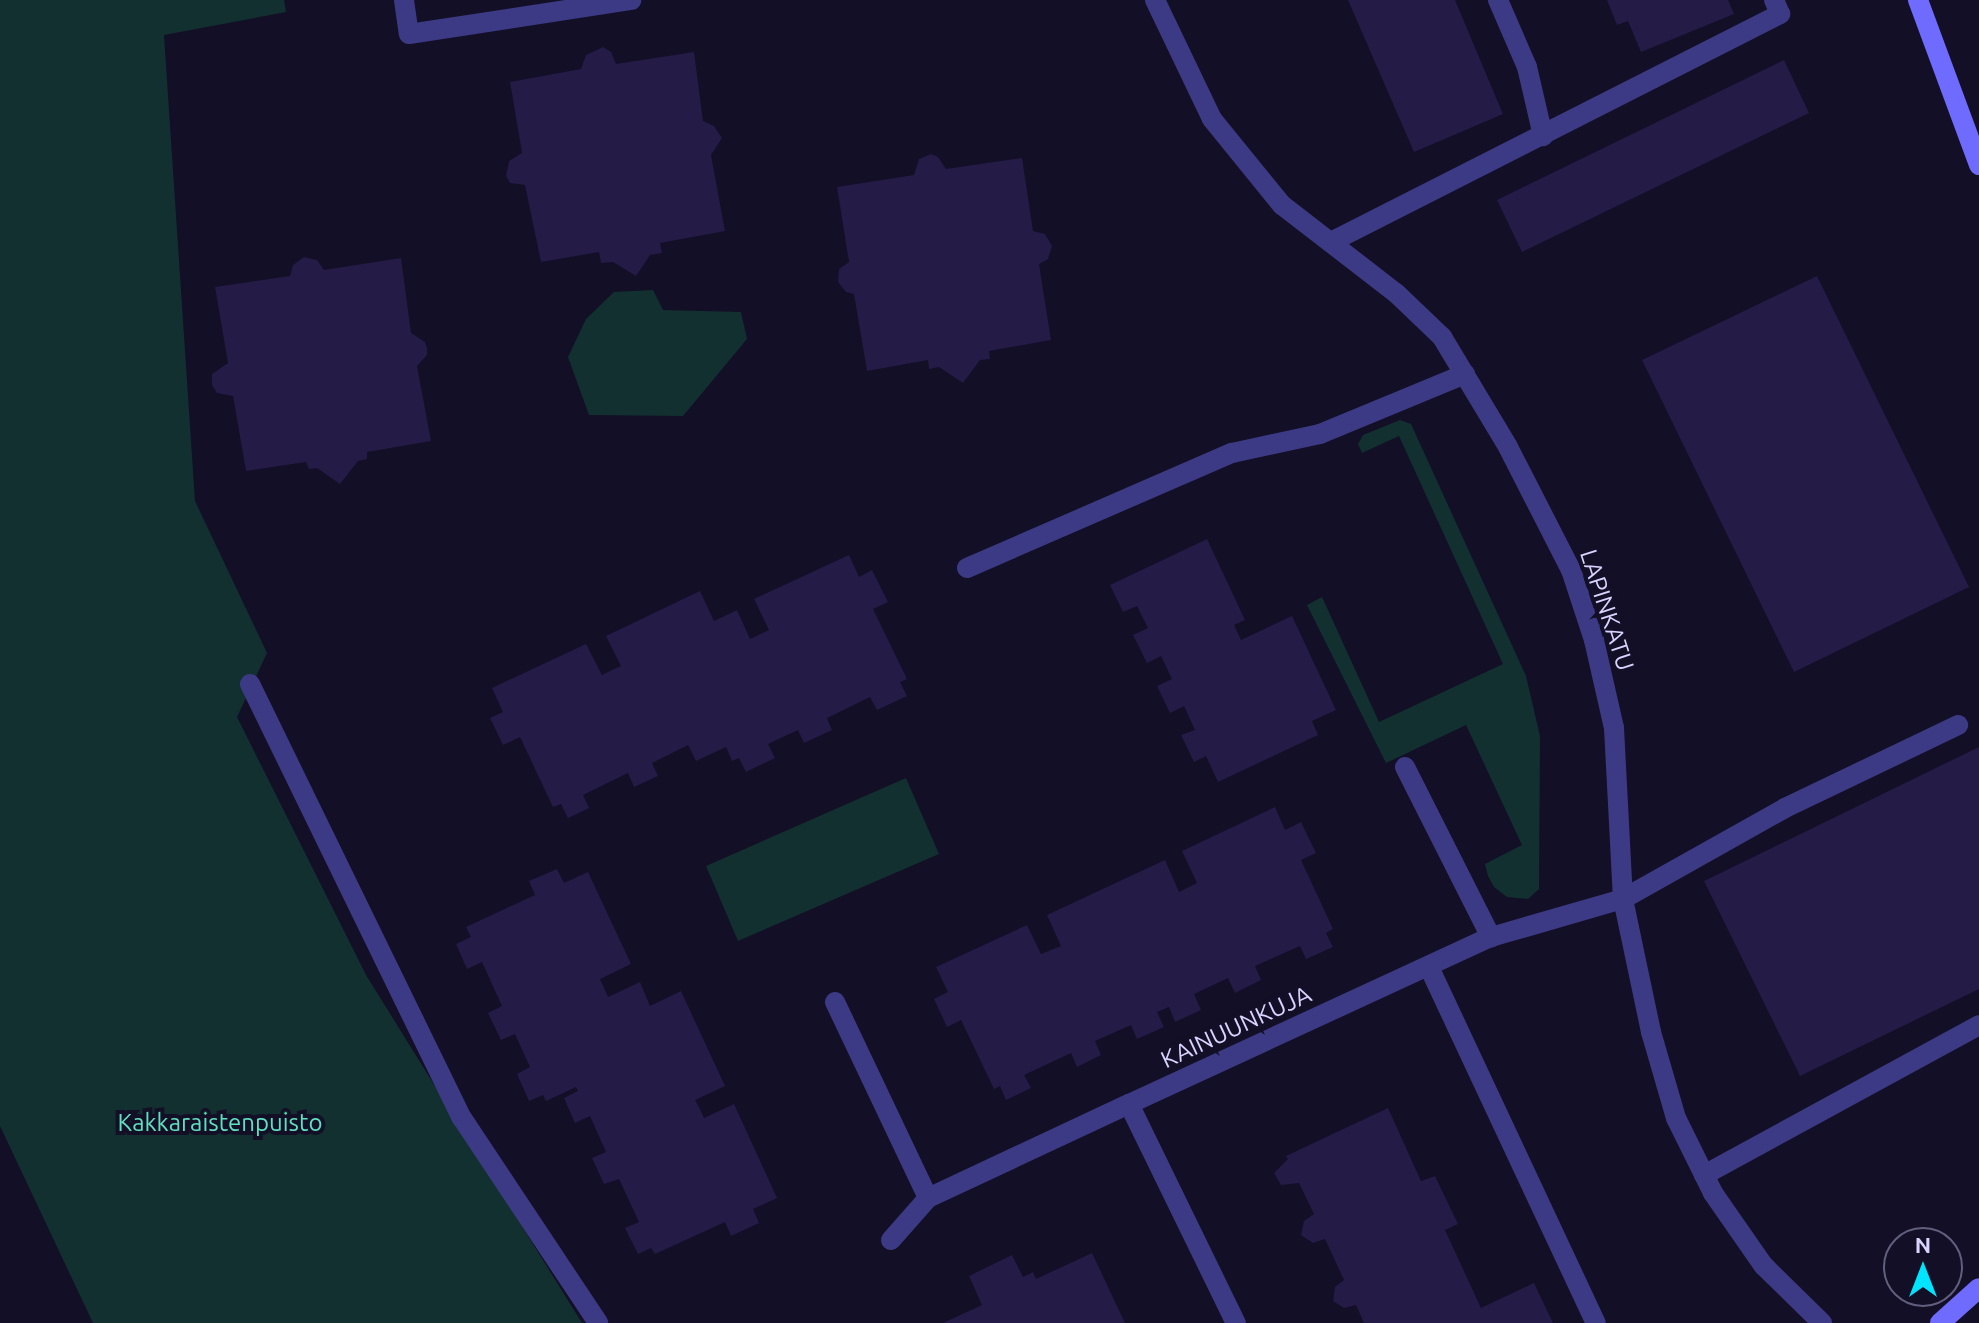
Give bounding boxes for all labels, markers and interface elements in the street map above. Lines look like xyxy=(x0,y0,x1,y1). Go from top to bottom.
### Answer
street label: LAPINKATU xyxy=(1574,546,1640,674)
street label: KAINUUNKUJA xyxy=(1156,980,1316,1074)
park label: Kakkaraistenpuisto xyxy=(118,1109,322,1137)
north arrow xyxy=(1883,1227,1963,1307)
text: N xyxy=(1915,1232,1931,1257)

